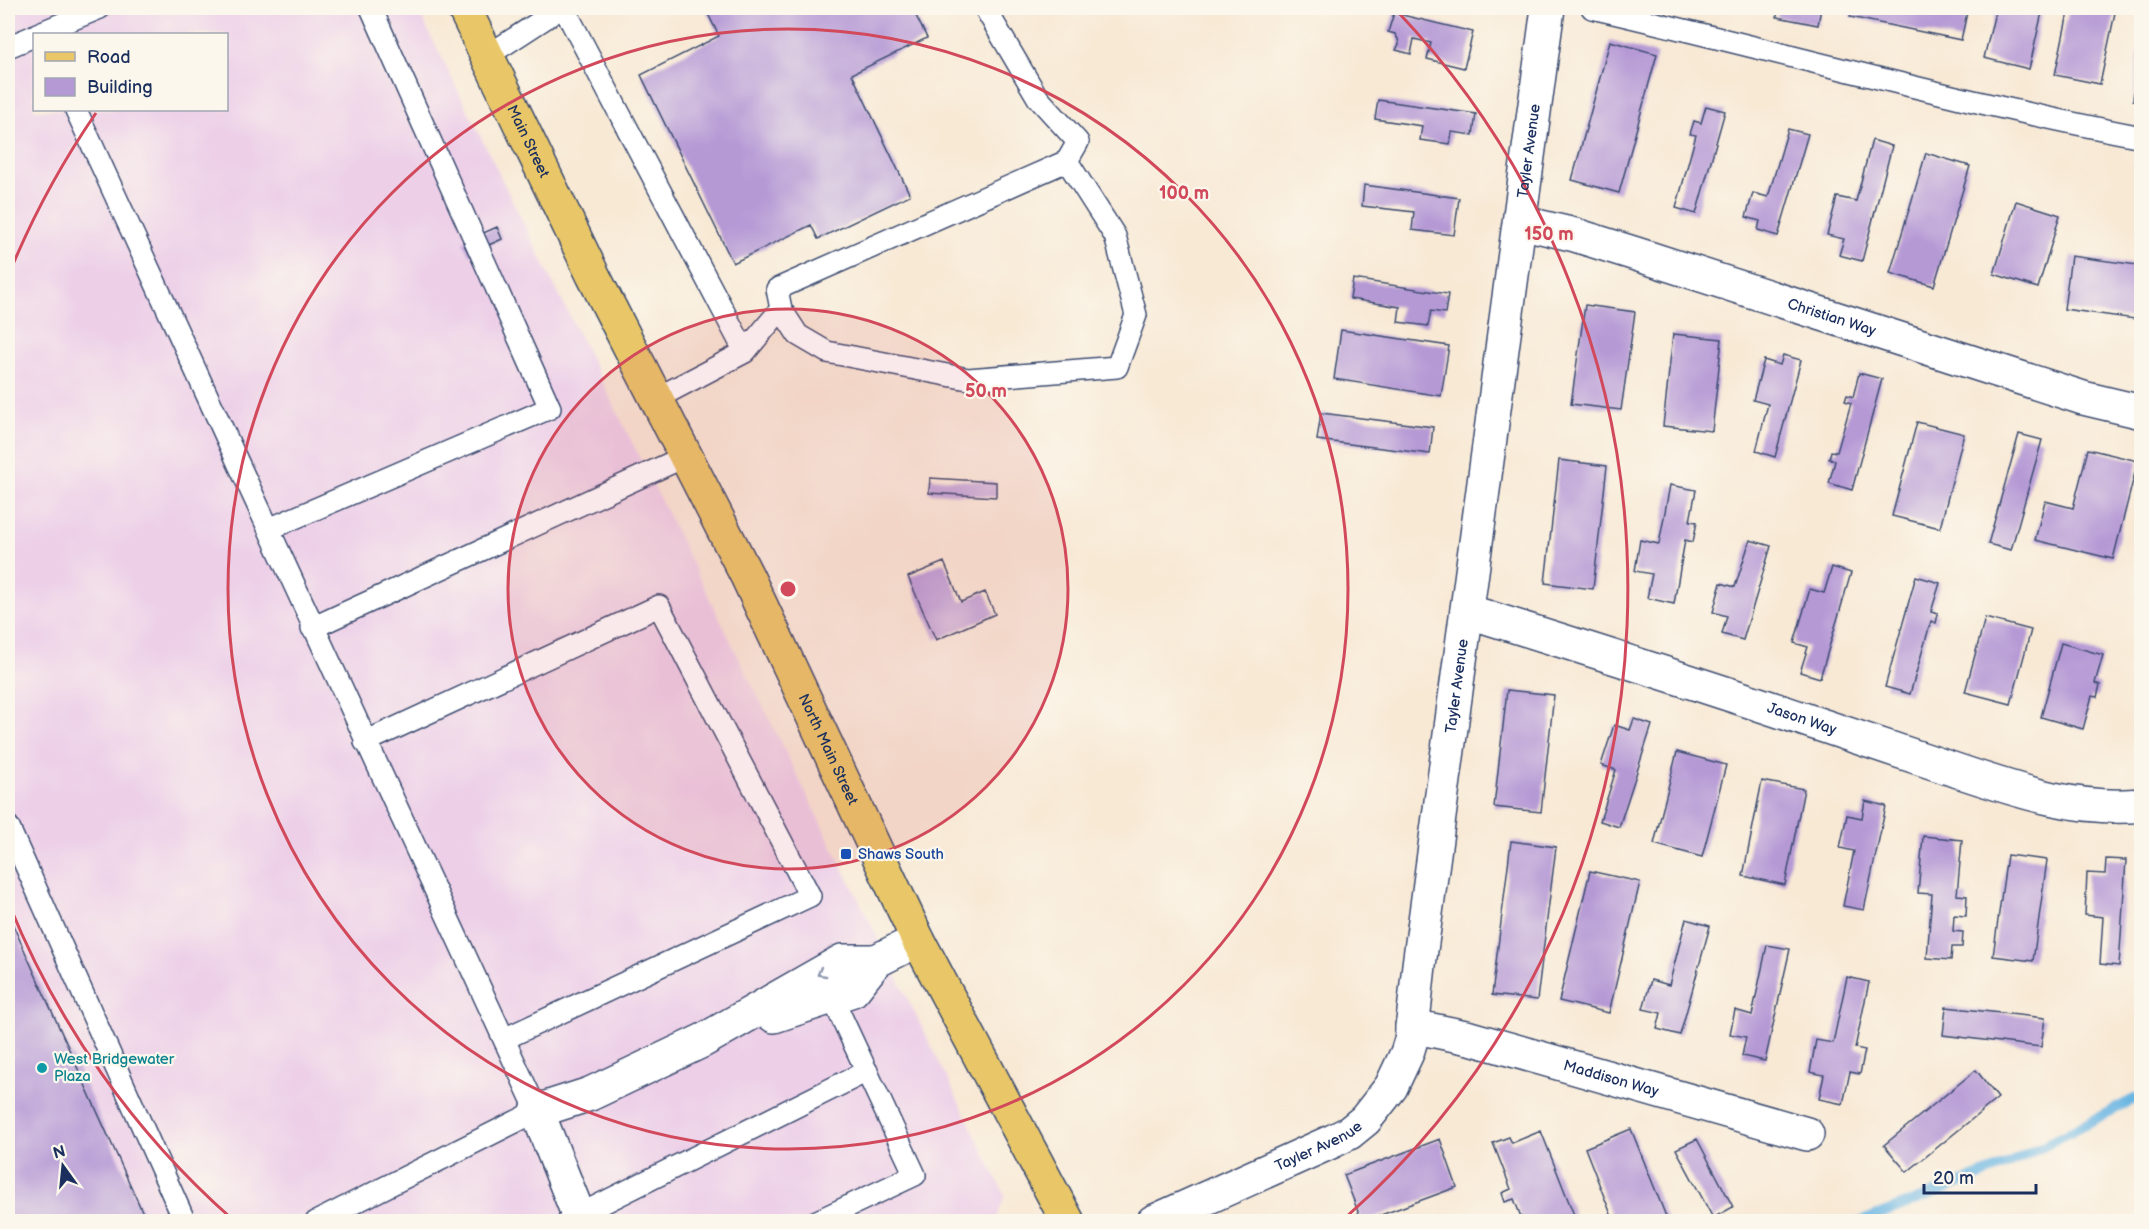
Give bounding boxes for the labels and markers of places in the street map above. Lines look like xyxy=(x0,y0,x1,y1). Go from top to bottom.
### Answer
centre of rings xyxy=(778,579,798,599)
place label: Shaws South xyxy=(858,845,944,864)
marker: Shaws South xyxy=(839,847,853,861)
place label: West Bridgewater Plaza xyxy=(54,1050,175,1086)
marker: West Bridgewater Plaza xyxy=(35,1061,49,1075)

